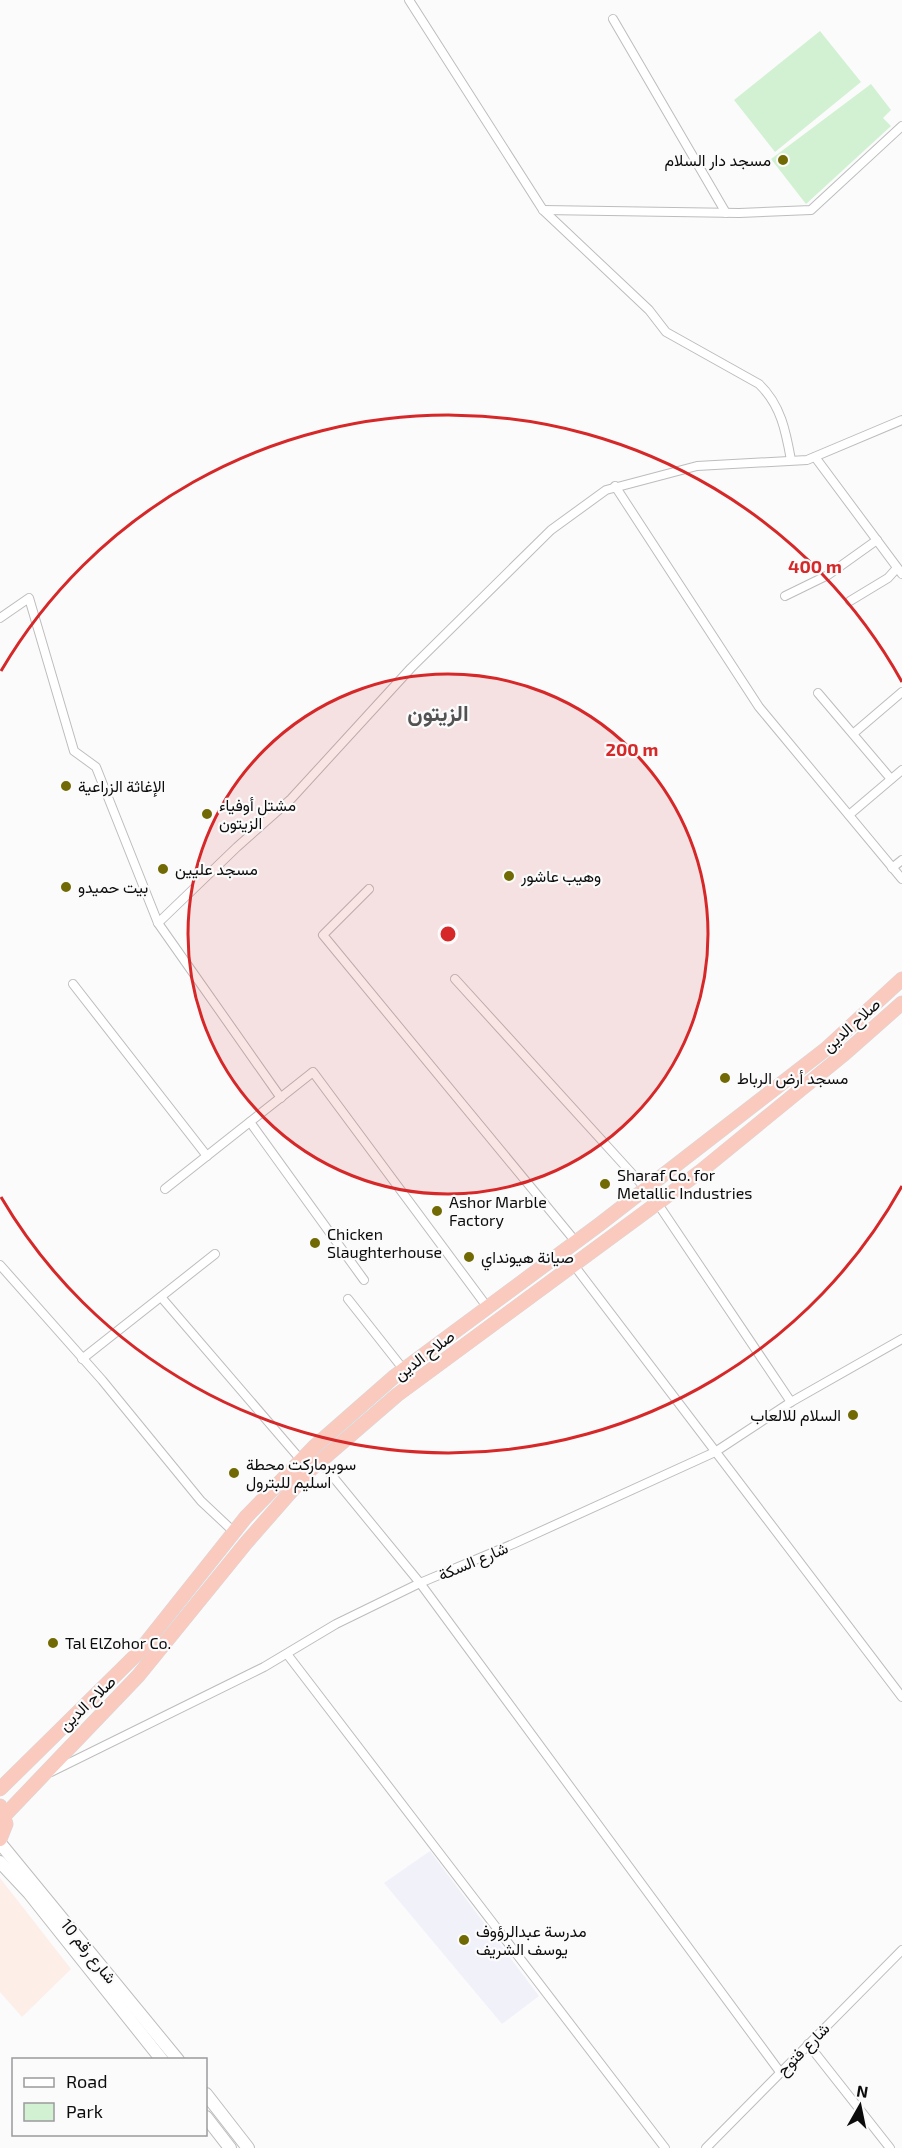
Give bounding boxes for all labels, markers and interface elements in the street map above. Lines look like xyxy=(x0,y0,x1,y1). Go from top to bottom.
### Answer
place label: مسجد دار السلام xyxy=(665,150,771,171)
marker: مسجد دار السلام xyxy=(776,153,790,167)
text: 400 m xyxy=(788,555,842,577)
district label: الزيتون xyxy=(407,699,469,727)
text: 200 m xyxy=(606,738,658,760)
place label: الإغاثة الزراعية xyxy=(78,776,165,797)
marker: الإغاثة الزراعية xyxy=(59,779,73,793)
place label: مشتل أوفياء الزيتون xyxy=(219,795,296,834)
marker: مشتل أوفياء الزيتون xyxy=(200,807,214,821)
place label: مسجد عليين xyxy=(175,859,258,880)
marker: مسجد عليين xyxy=(156,862,170,876)
place label: وهيب عاشور xyxy=(520,866,601,887)
marker: وهيب عاشور xyxy=(502,869,516,883)
place label: بيت حميدو xyxy=(78,877,148,898)
marker: بيت حميدو xyxy=(59,880,73,894)
centre of rings xyxy=(438,924,458,944)
street label: صلاح الدين xyxy=(818,994,885,1058)
place label: مسجد أرض الرباط xyxy=(737,1068,848,1089)
marker: مسجد أرض الرباط xyxy=(718,1071,732,1085)
place label: Sharaf Co. for Metallic Industries xyxy=(617,1165,752,1202)
marker: Sharaf Co. for Metallic Industries xyxy=(598,1177,612,1191)
place label: Ashor Marble Factory xyxy=(449,1192,547,1229)
marker: Ashor Marble Factory xyxy=(430,1204,444,1218)
place label: Chicken Slaughterhouse xyxy=(327,1224,442,1261)
marker: Chicken Slaughterhouse xyxy=(308,1236,322,1250)
place label: صيانة هيونداي xyxy=(481,1247,574,1271)
marker: صيانة هيونداي xyxy=(462,1250,476,1264)
street label: صلاح الدين xyxy=(390,1326,460,1386)
place label: السلام للالعاب xyxy=(750,1405,841,1426)
marker: السلام للالعاب xyxy=(846,1408,860,1422)
place label: سوبرماركت محطة اسليم للبترول xyxy=(246,1454,356,1493)
marker: سوبرماركت محطة اسليم للبترول xyxy=(227,1466,241,1480)
street label: شارع السكة xyxy=(435,1537,512,1587)
place label: Tal ElZohor Co. xyxy=(65,1633,171,1652)
marker: Tal ElZohor Co. xyxy=(46,1636,60,1650)
street label: صلاح الدين xyxy=(54,1671,121,1736)
street label: شارع رقم 10 xyxy=(55,1915,121,1989)
place label: مدرسة عبدالرؤوف يوسف الشريف xyxy=(476,1921,587,1960)
marker: مدرسة عبدالرؤوف يوسف الشريف xyxy=(457,1933,471,1947)
street label: شارع فتوح xyxy=(772,2018,835,2081)
legend xyxy=(12,2058,207,2136)
text: Road xyxy=(66,2070,107,2092)
north arrow xyxy=(830,2076,890,2136)
text: N xyxy=(855,2080,870,2101)
text: Park xyxy=(66,2100,103,2122)

